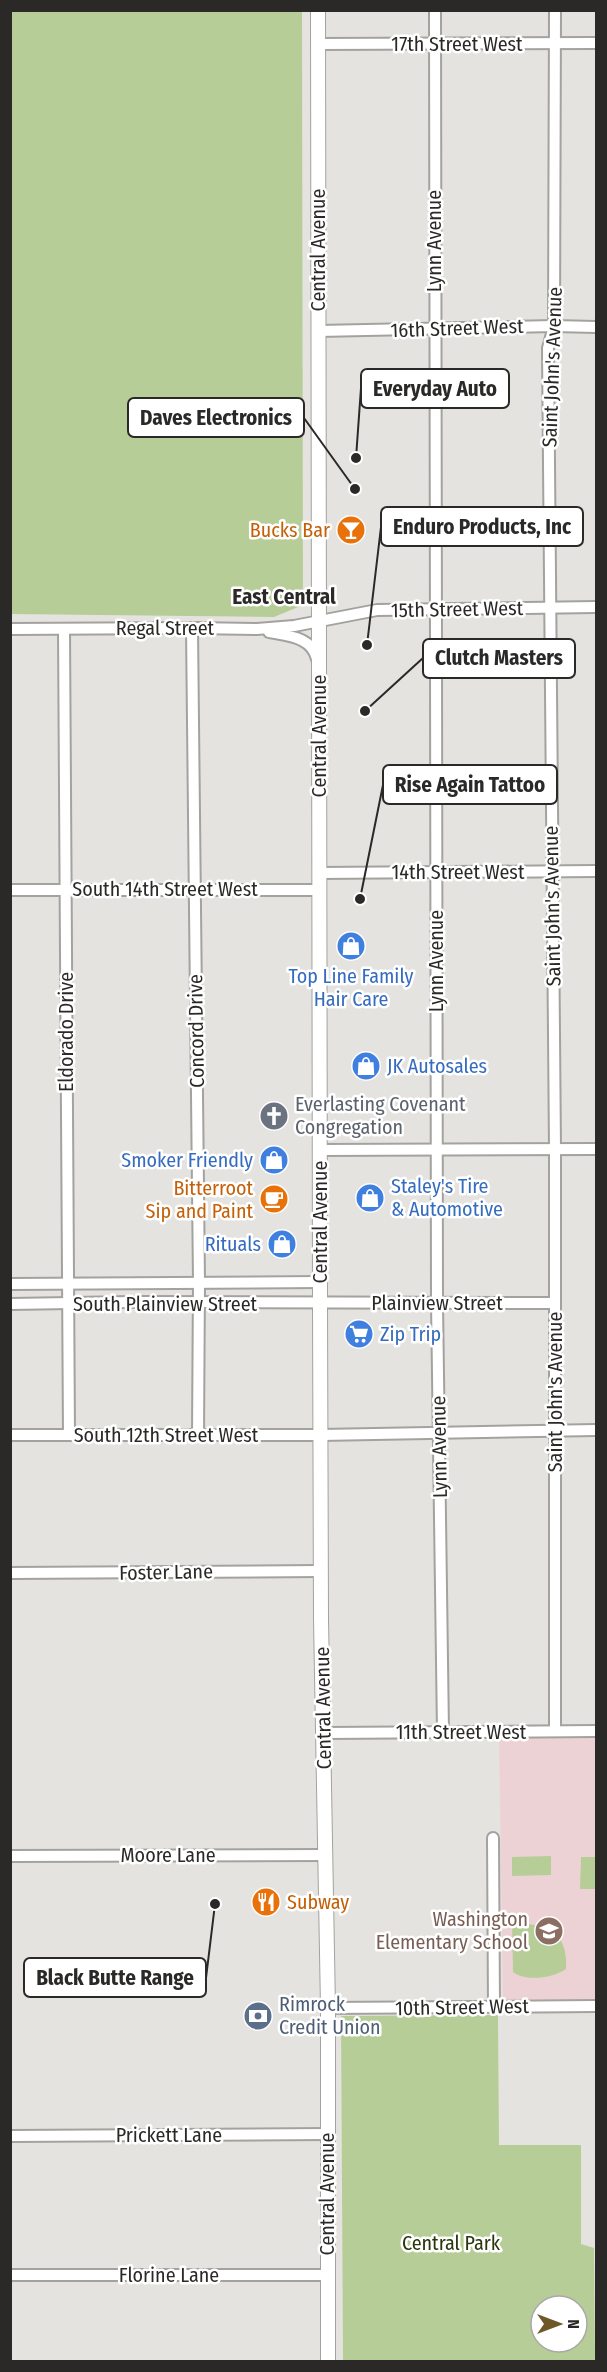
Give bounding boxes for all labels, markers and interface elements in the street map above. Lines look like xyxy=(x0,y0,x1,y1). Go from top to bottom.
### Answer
street label: 17th Street West xyxy=(391,32,523,56)
street label: Central Avenue xyxy=(306,189,330,311)
street label: Lynn Avenue xyxy=(422,190,446,292)
street label: Saint John's Avenue xyxy=(537,286,567,448)
street label: 16th Street West xyxy=(390,314,524,342)
callout: Everyday Auto xyxy=(361,369,509,408)
text: Everyday Auto xyxy=(373,376,497,402)
callout: Daves Electronics xyxy=(128,398,304,437)
text: Daves Electronics xyxy=(140,405,292,431)
callout: Enduro Products, Inc xyxy=(381,507,583,546)
bar icon: Bucks Bar xyxy=(335,514,367,546)
text: Enduro Products, Inc xyxy=(393,514,572,540)
place label: Bucks Bar xyxy=(250,518,330,542)
district label: East Central xyxy=(232,584,336,610)
street label: 15th Street West xyxy=(391,596,524,622)
street label: Regal Street xyxy=(116,616,215,640)
callout: Clutch Masters xyxy=(423,639,575,678)
text: Clutch Masters xyxy=(435,645,563,671)
street label: Central Avenue xyxy=(307,675,331,797)
callout: Rise Again Tattoo xyxy=(383,765,557,804)
text: Rise Again Tattoo xyxy=(395,772,545,798)
street label: Saint John's Avenue xyxy=(539,826,565,986)
street label: 14th Street West xyxy=(392,860,525,884)
street label: South 14th Street West xyxy=(72,877,258,901)
street label: Lynn Avenue xyxy=(424,910,448,1012)
shop icon: Top Line Family Hair Care xyxy=(335,930,367,962)
place label: Top Line Family Hair Care xyxy=(289,964,413,1011)
street label: Eldorado Drive xyxy=(54,972,78,1092)
street label: Concord Drive xyxy=(183,974,209,1088)
shop icon: JK Autosales xyxy=(350,1050,382,1082)
place label: JK Autosales xyxy=(387,1054,487,1078)
place label: Everlasting Covenant Congregation xyxy=(295,1092,466,1139)
church icon: Everlasting Covenant Congregation xyxy=(258,1100,290,1132)
shop icon: Smoker Friendly xyxy=(258,1144,290,1176)
place label: Smoker Friendly xyxy=(121,1148,253,1172)
street label: Central Avenue xyxy=(308,1161,332,1283)
place label: Staley's Tire & Automotive xyxy=(391,1174,503,1221)
place label: Bitterroot Sip and Paint xyxy=(146,1176,253,1223)
shop icon: Staley's Tire & Automotive xyxy=(354,1182,386,1214)
cafe icon: Bitterroot Sip and Paint xyxy=(258,1183,290,1215)
shop icon: Rituals xyxy=(266,1228,298,1260)
place label: Rituals xyxy=(205,1232,261,1256)
street label: Plainview Street xyxy=(371,1291,503,1315)
street label: South Plainview Street xyxy=(73,1292,258,1316)
street label: Saint John's Avenue xyxy=(543,1312,567,1472)
supermarket icon: Zip Trip xyxy=(343,1318,375,1350)
place label: Zip Trip xyxy=(380,1322,441,1346)
street label: Lynn Avenue xyxy=(426,1396,452,1498)
street label: South 12th Street West xyxy=(74,1423,259,1447)
street label: Foster Lane xyxy=(119,1559,213,1585)
street label: Central Avenue xyxy=(310,1646,336,1770)
street label: 11th Street West xyxy=(396,1720,527,1744)
street label: Moore Lane xyxy=(120,1843,216,1867)
restaurant icon: Subway xyxy=(250,1886,282,1918)
place label: Subway xyxy=(287,1890,349,1914)
place label: Washington Elementary School xyxy=(376,1907,528,1954)
school or university icon: Washington Elementary School xyxy=(533,1915,565,1947)
callout: Black Butte Range xyxy=(24,1958,206,1997)
text: Black Butte Range xyxy=(36,1965,194,1991)
place label: Rimrock Credit Union xyxy=(279,1992,381,2039)
street label: 10th Street West xyxy=(395,1994,529,2020)
bank icon: Rimrock Credit Union xyxy=(242,2000,274,2032)
street label: Prickett Lane xyxy=(116,2123,222,2147)
street label: Central Avenue xyxy=(315,2133,339,2255)
park label: Central Park xyxy=(402,2231,501,2255)
street label: Florine Lane xyxy=(119,2263,219,2287)
north arrow xyxy=(529,2294,589,2354)
text: N xyxy=(564,2319,583,2329)

